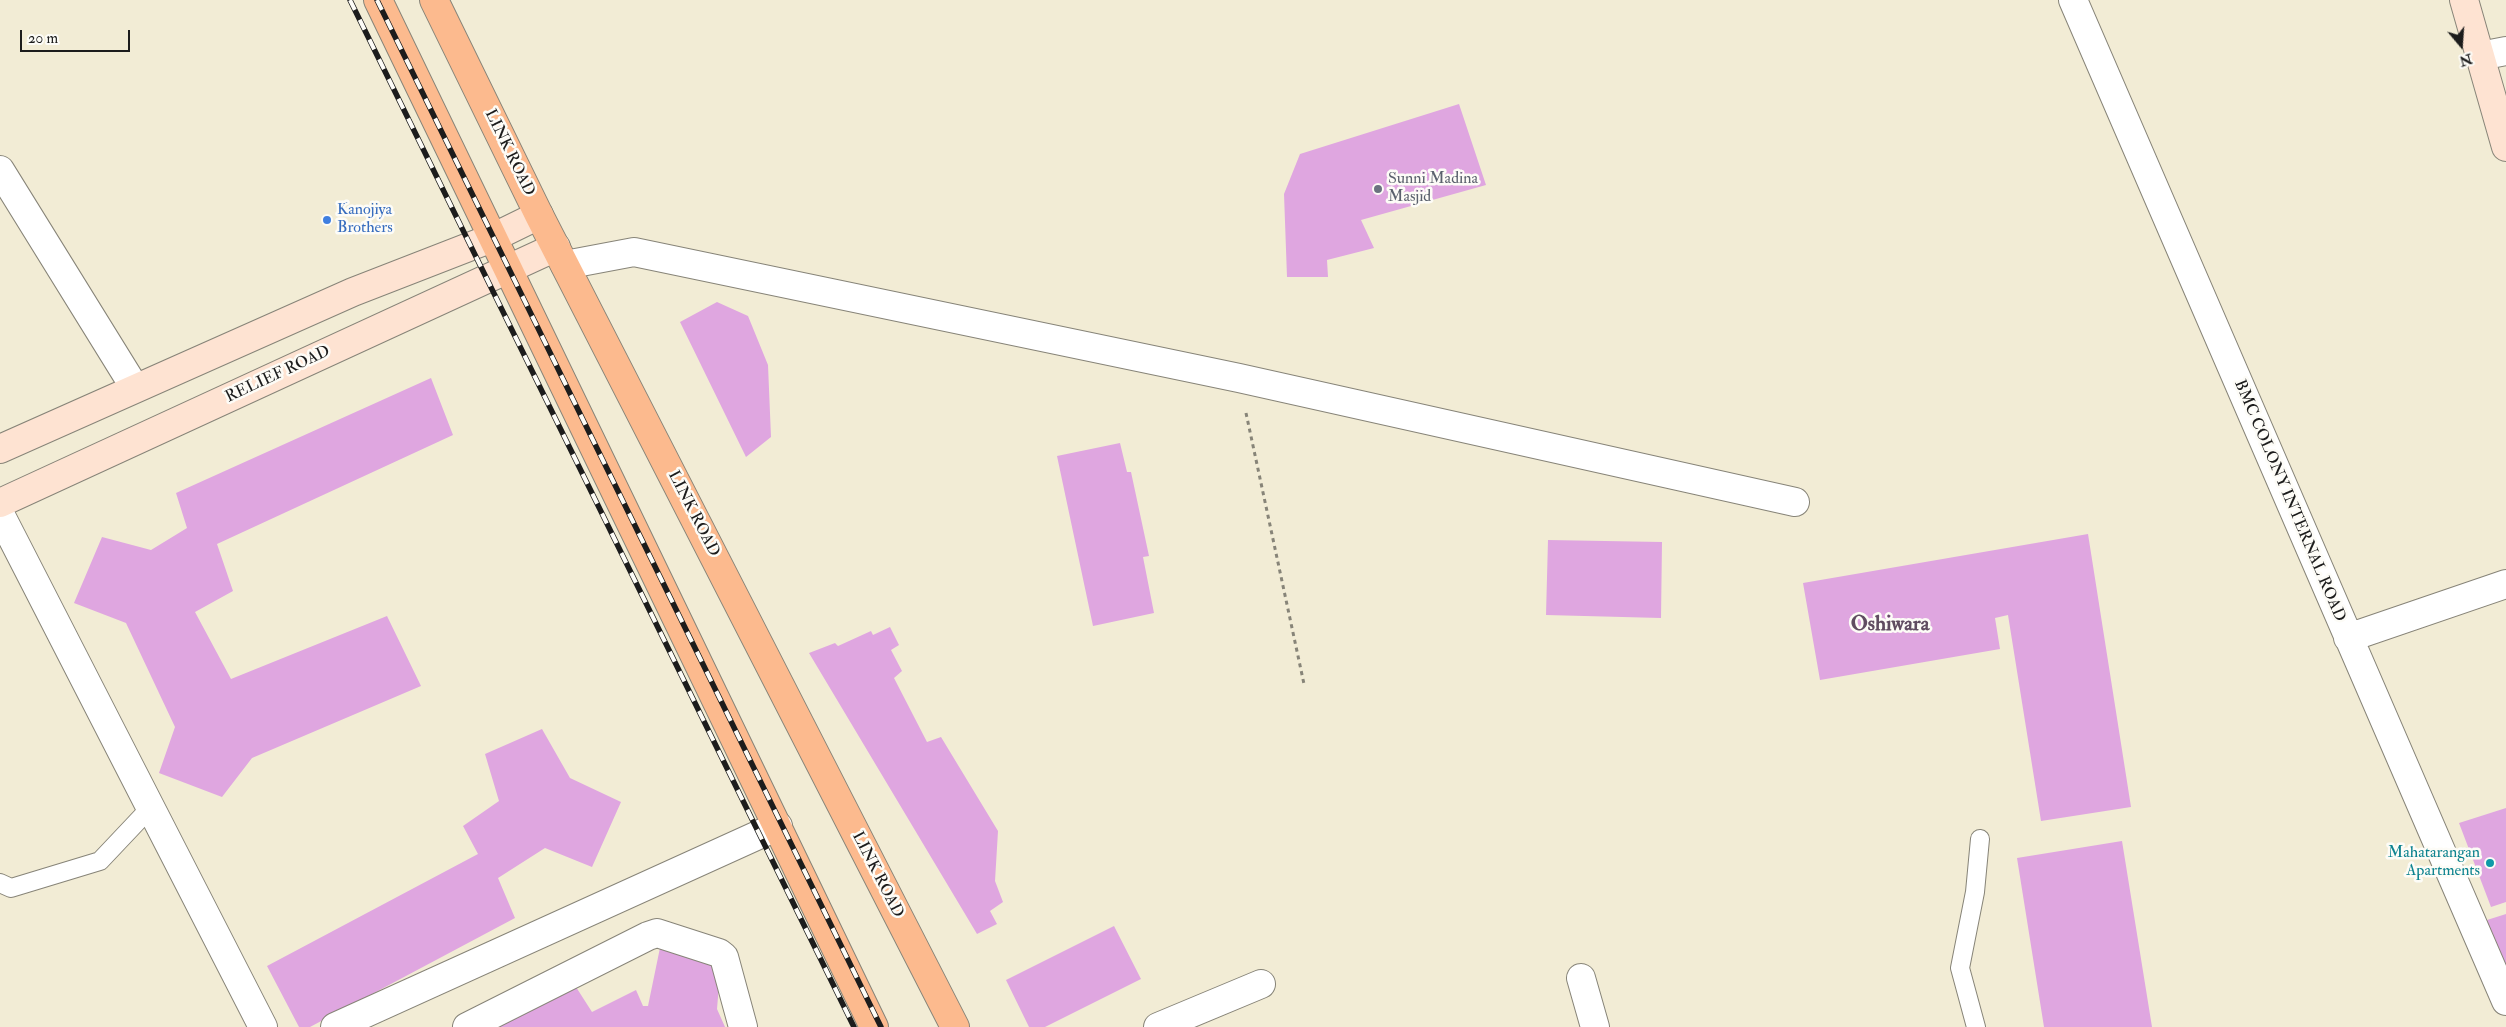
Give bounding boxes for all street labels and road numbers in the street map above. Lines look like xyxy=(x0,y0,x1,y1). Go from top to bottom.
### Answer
street label: LINK ROAD xyxy=(480,107,538,199)
street label: RELIEF ROAD xyxy=(223,342,333,408)
street label: BMC COLONY INTERNAL ROAD xyxy=(2229,377,2349,625)
street label: LINK ROAD xyxy=(663,468,723,560)
street label: LINK ROAD xyxy=(847,829,907,921)

